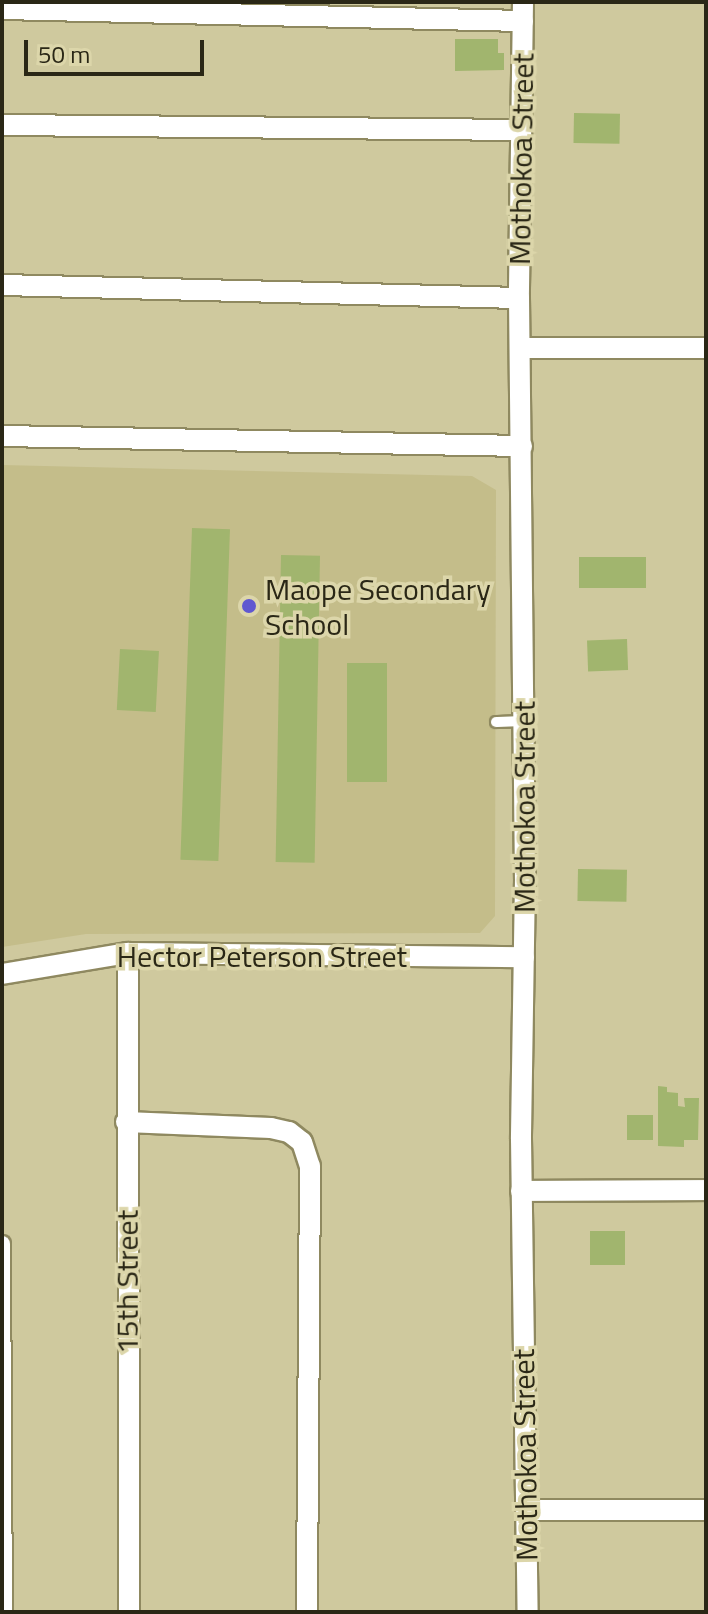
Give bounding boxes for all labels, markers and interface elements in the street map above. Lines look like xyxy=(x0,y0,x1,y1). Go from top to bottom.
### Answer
scale bar xyxy=(28,24,208,74)
text: 50 m xyxy=(38,36,90,72)
street label: Mothokoa Street xyxy=(501,53,541,265)
place label: Maope Secondary School xyxy=(265,571,491,642)
marker: Maope Secondary School xyxy=(240,597,258,615)
street label: Mothokoa Street xyxy=(506,701,542,913)
street label: Hector Peterson Street xyxy=(117,938,407,974)
street label: 15th Street xyxy=(109,1210,145,1354)
street label: Mothokoa Street xyxy=(505,1349,545,1561)

